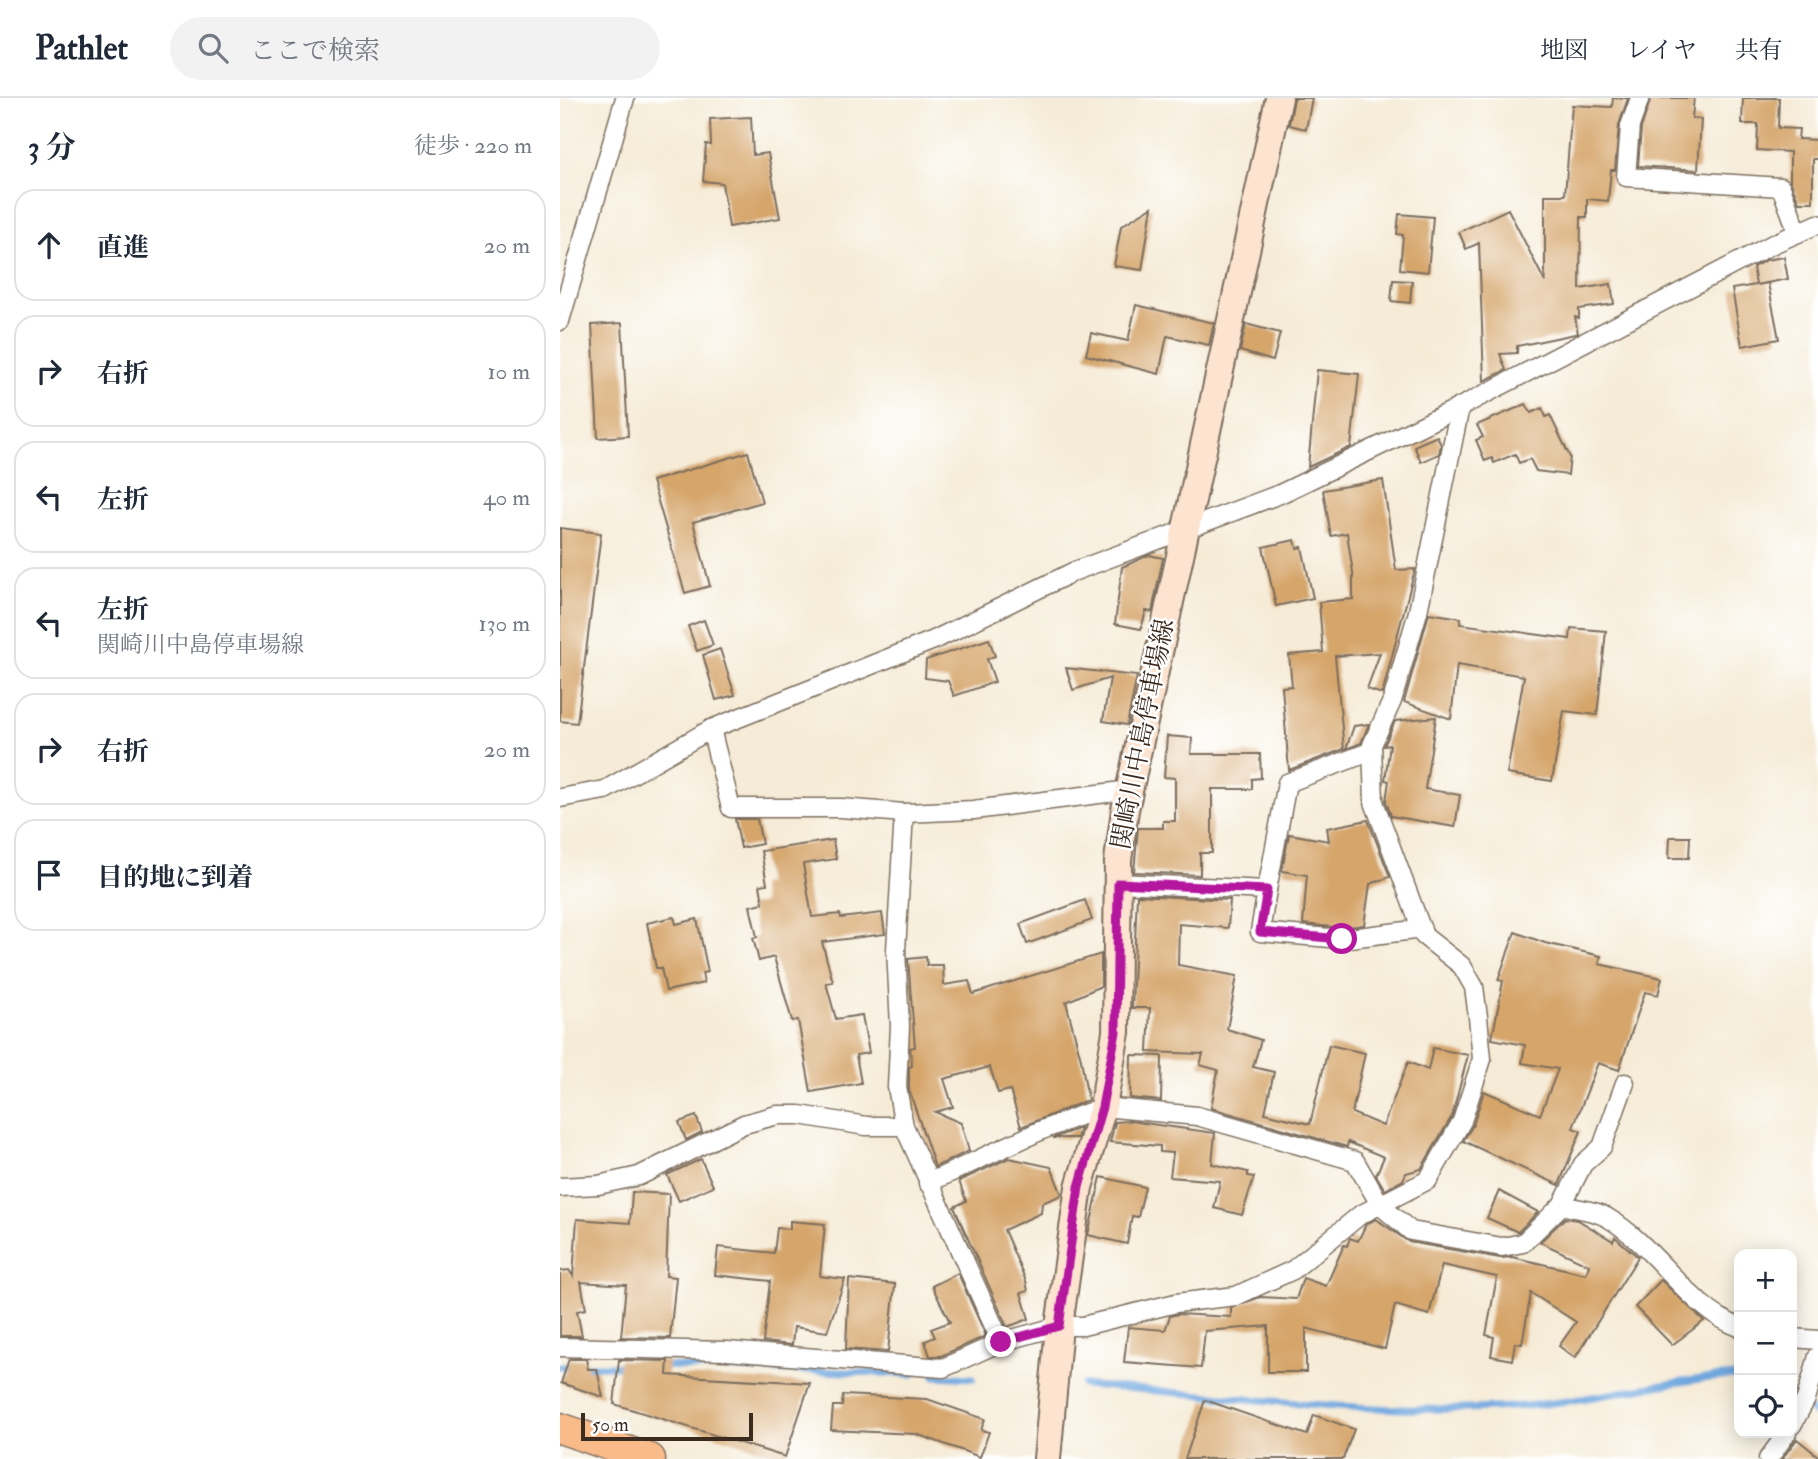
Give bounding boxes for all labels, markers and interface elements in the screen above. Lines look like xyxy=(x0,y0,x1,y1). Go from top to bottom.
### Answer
search box xyxy=(170,17,660,80)
text: Pathlet xyxy=(35,28,128,69)
icon: search xyxy=(194,29,232,67)
text: ここで検索 xyxy=(250,35,380,67)
text: 地図 xyxy=(1540,35,1588,66)
text: レイヤ xyxy=(1626,35,1697,66)
text: 共有 xyxy=(1735,35,1783,66)
text: 3 分 xyxy=(28,129,76,166)
text: 徒歩 · 220 m xyxy=(414,131,532,160)
icon: ahead xyxy=(30,226,68,264)
text: 20 m xyxy=(484,231,530,260)
text: 直進 xyxy=(97,232,149,264)
icon: right xyxy=(30,352,68,390)
text: 10 m xyxy=(487,357,530,386)
text: 右折 xyxy=(97,358,149,390)
icon: left xyxy=(30,478,68,516)
text: 40 m xyxy=(483,483,530,512)
text: 左折 xyxy=(97,484,149,516)
text: 左折 xyxy=(97,594,149,626)
icon: left xyxy=(30,604,68,642)
text: 130 m xyxy=(478,609,530,638)
street label: 関崎川中島停車場線 xyxy=(1105,616,1181,852)
text: 関崎川中島停車場線 xyxy=(97,630,304,659)
icon: right xyxy=(30,730,68,768)
text: 20 m xyxy=(484,735,530,764)
text: 右折 xyxy=(97,736,149,768)
icon: arrive xyxy=(30,856,68,894)
text: 目的地に到着 xyxy=(97,862,253,894)
route start xyxy=(1326,923,1357,954)
map controls xyxy=(1734,1249,1797,1438)
button: + xyxy=(1734,1249,1797,1312)
button: − xyxy=(1734,1312,1797,1375)
route end xyxy=(985,1326,1016,1357)
button: locate xyxy=(1734,1375,1797,1438)
scale bar xyxy=(581,1410,752,1442)
text: 50 m xyxy=(592,1413,629,1437)

